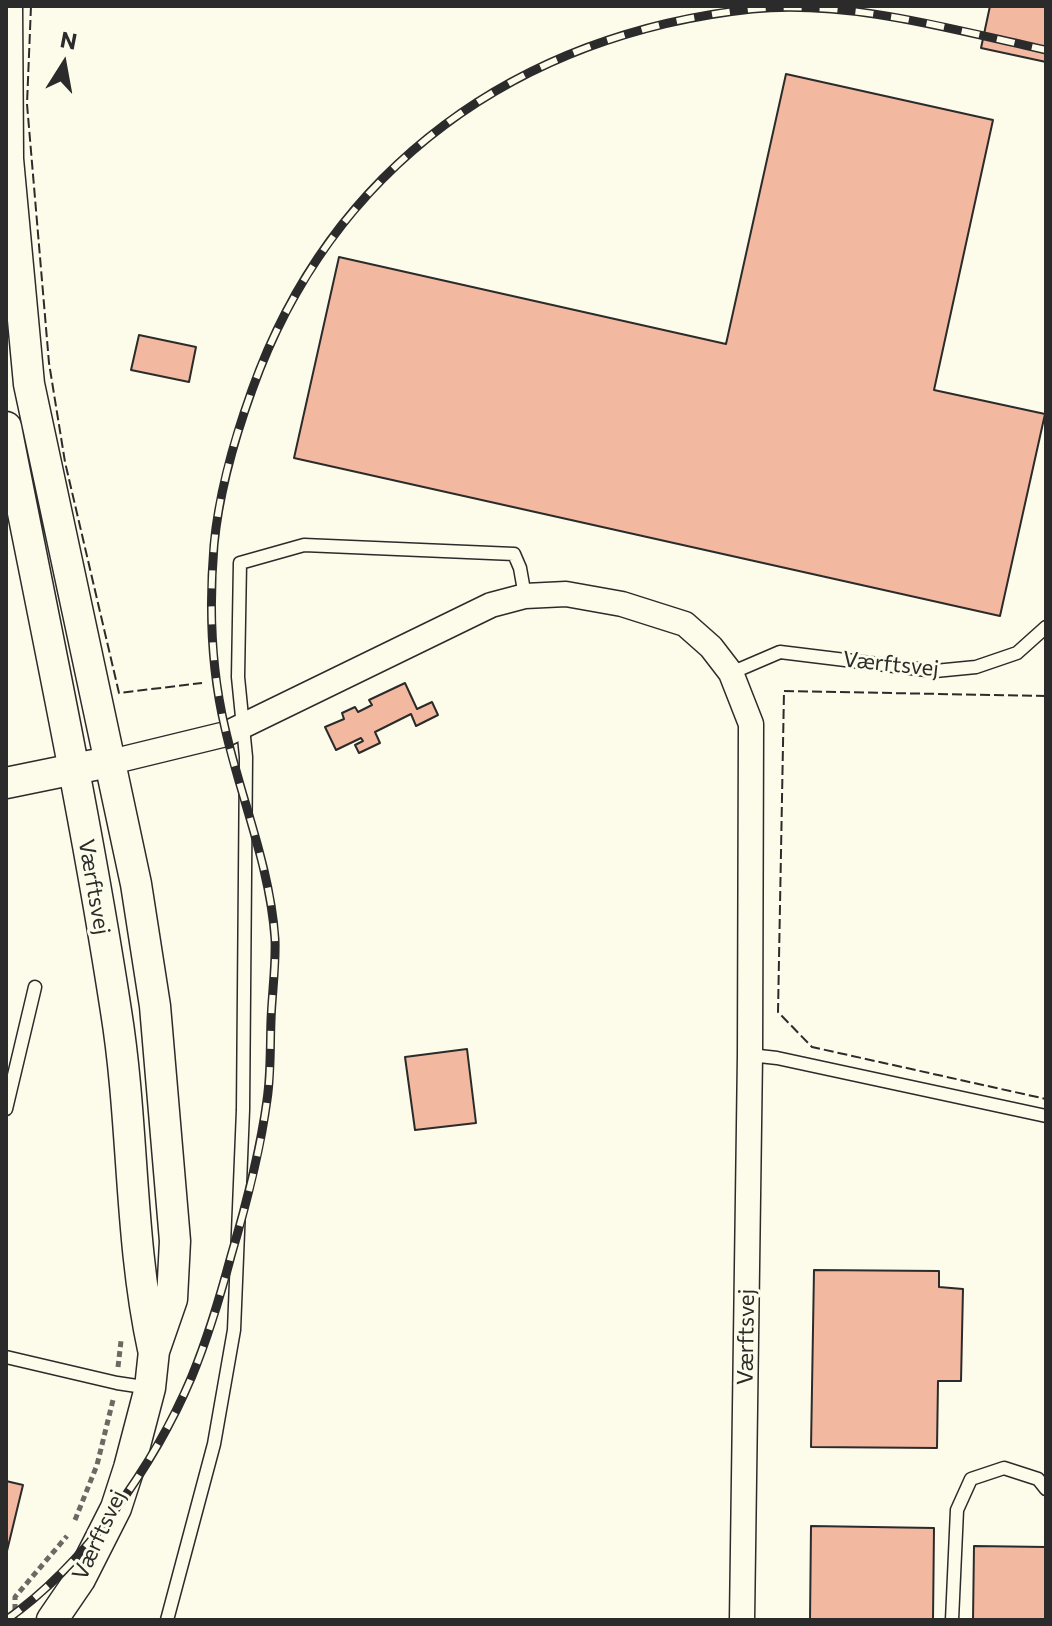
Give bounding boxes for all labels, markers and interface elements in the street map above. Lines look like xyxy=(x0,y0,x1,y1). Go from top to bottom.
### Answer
north arrow xyxy=(24,24,104,104)
text: N xyxy=(58,25,79,55)
street label: Værftsvej xyxy=(842,646,940,682)
street label: Værftsvej xyxy=(73,837,115,937)
street label: Værftsvej xyxy=(732,1289,760,1385)
street label: Værftsvej xyxy=(67,1486,131,1584)

